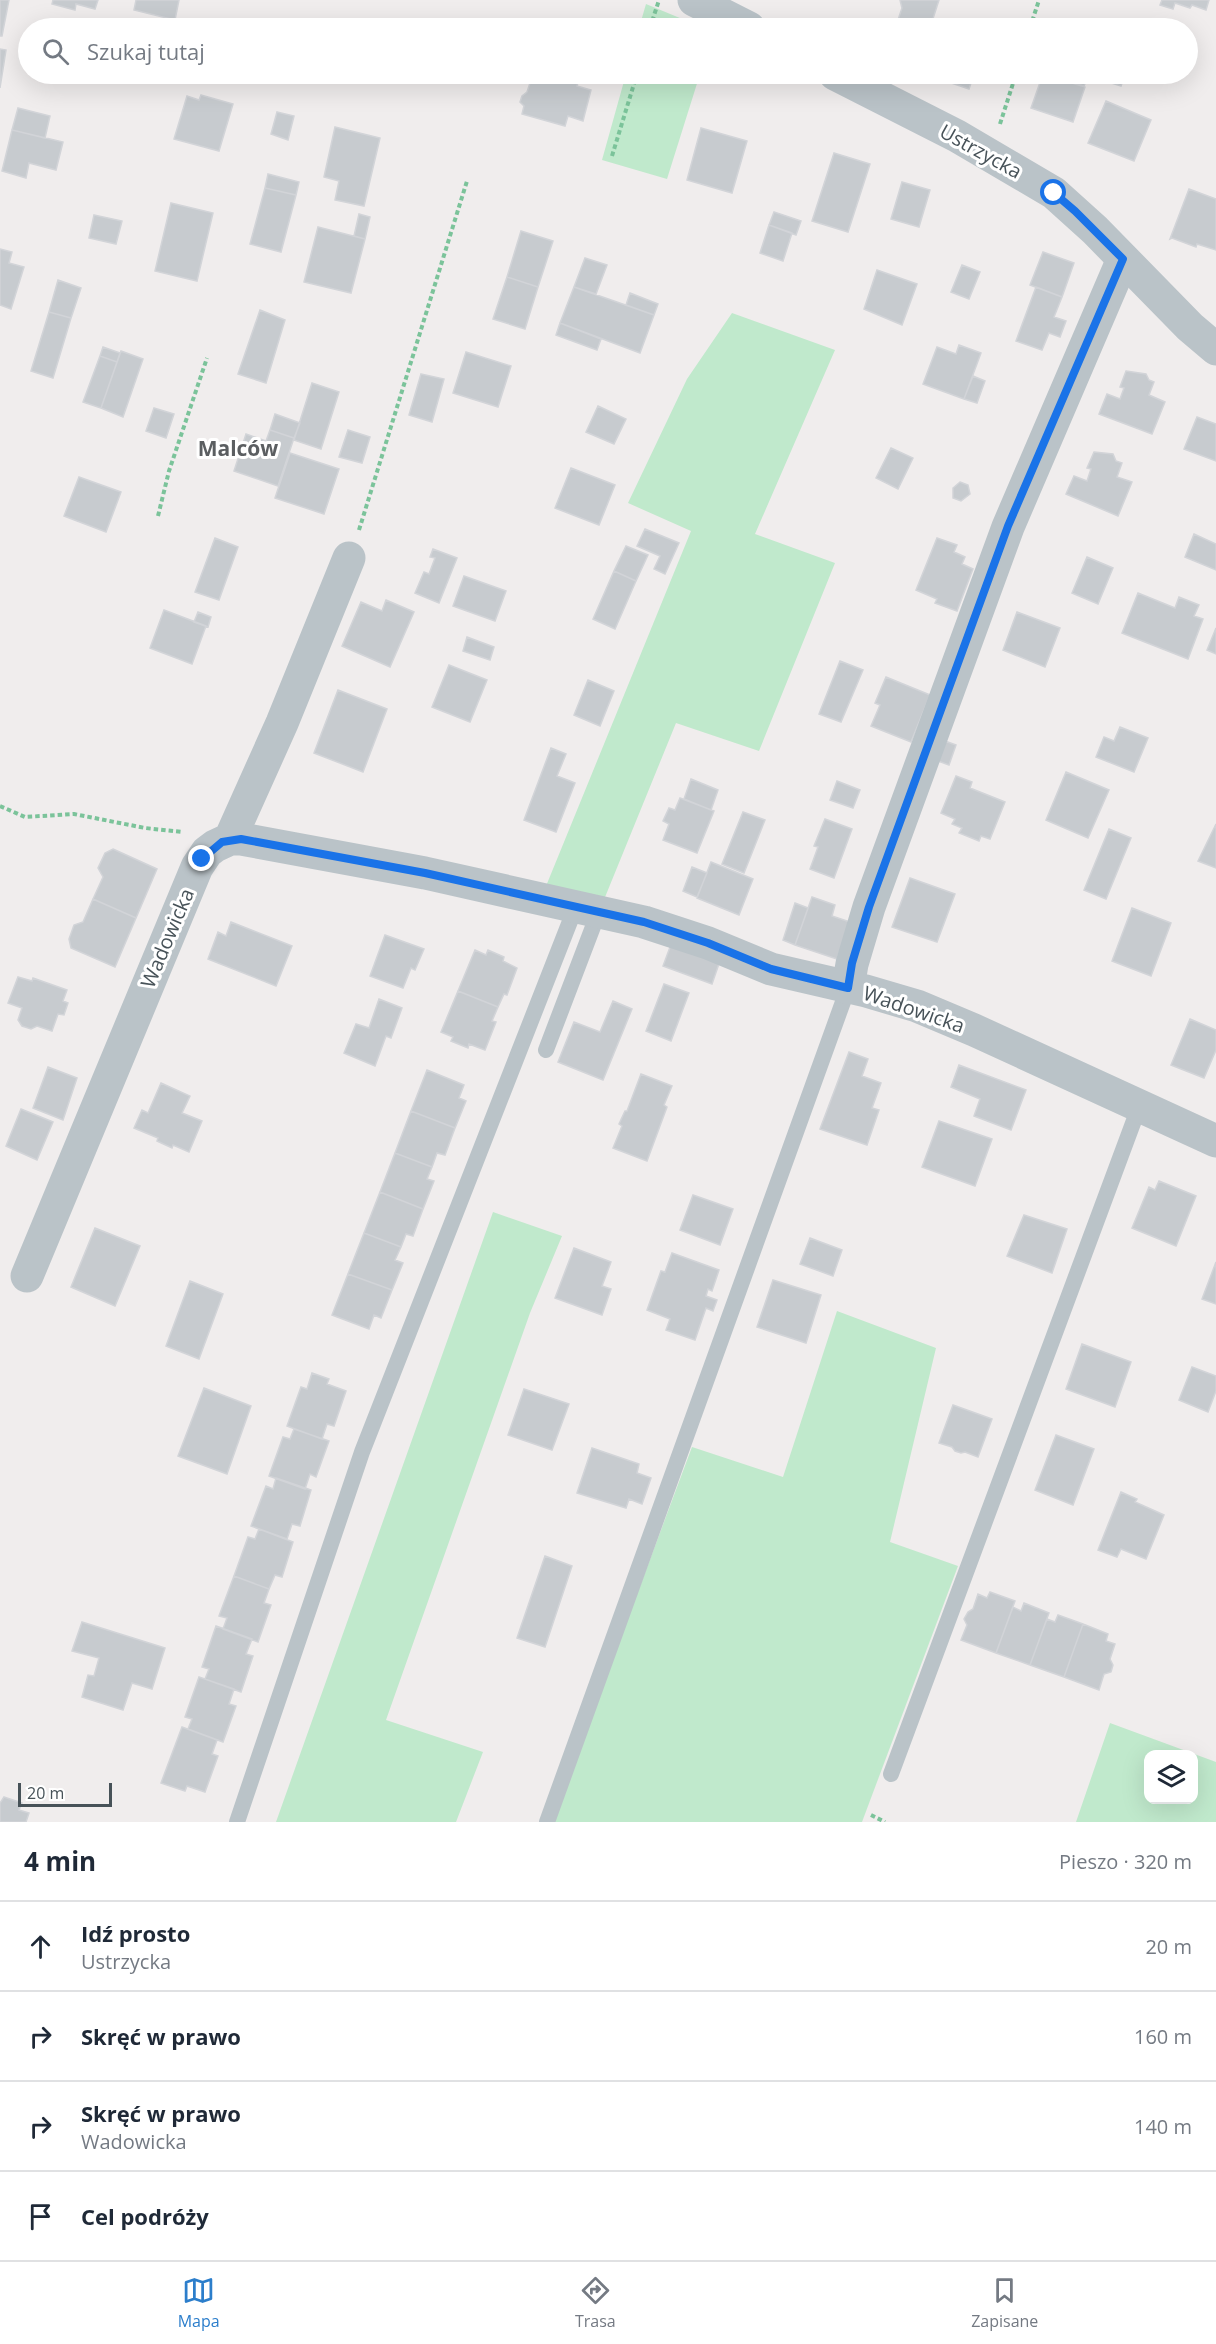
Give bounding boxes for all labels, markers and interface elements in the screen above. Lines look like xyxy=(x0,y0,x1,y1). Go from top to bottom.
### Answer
search box xyxy=(18,18,1198,84)
icon: search xyxy=(39,35,72,68)
text: Szukaj tutaj xyxy=(87,36,205,66)
street label: Ustrzycka xyxy=(935,117,1027,185)
route start xyxy=(1040,179,1066,205)
district label: Malców xyxy=(198,434,278,462)
route end xyxy=(188,845,214,871)
street label: Wadowicka xyxy=(134,884,200,992)
street label: Wadowicka xyxy=(860,979,968,1039)
map controls xyxy=(1144,1750,1198,1804)
button: layers xyxy=(1144,1750,1198,1804)
scale bar xyxy=(18,1780,112,1808)
text: 20 m xyxy=(27,1782,64,1804)
text: 4 min xyxy=(24,1843,96,1879)
text: Pieszo · 320 m xyxy=(1059,1848,1192,1875)
text: Idź prosto xyxy=(81,1918,190,1948)
icon: ahead xyxy=(24,1930,57,1963)
text: 20 m xyxy=(1145,1933,1192,1960)
text: Ustrzycka xyxy=(81,1948,171,1975)
icon: right xyxy=(24,2020,57,2053)
text: Skręć w prawo xyxy=(81,2021,241,2051)
text: 160 m xyxy=(1134,2023,1192,2050)
text: Skręć w prawo xyxy=(81,2098,241,2128)
icon: right xyxy=(24,2110,57,2143)
text: 140 m xyxy=(1134,2113,1192,2140)
text: Wadowicka xyxy=(81,2128,187,2155)
icon: arrive xyxy=(24,2200,57,2233)
text: Cel podróży xyxy=(81,2201,209,2231)
tab: Mapa xyxy=(178,2274,220,2332)
tab: Trasa xyxy=(575,2274,616,2332)
tab: Zapisane xyxy=(971,2274,1038,2332)

